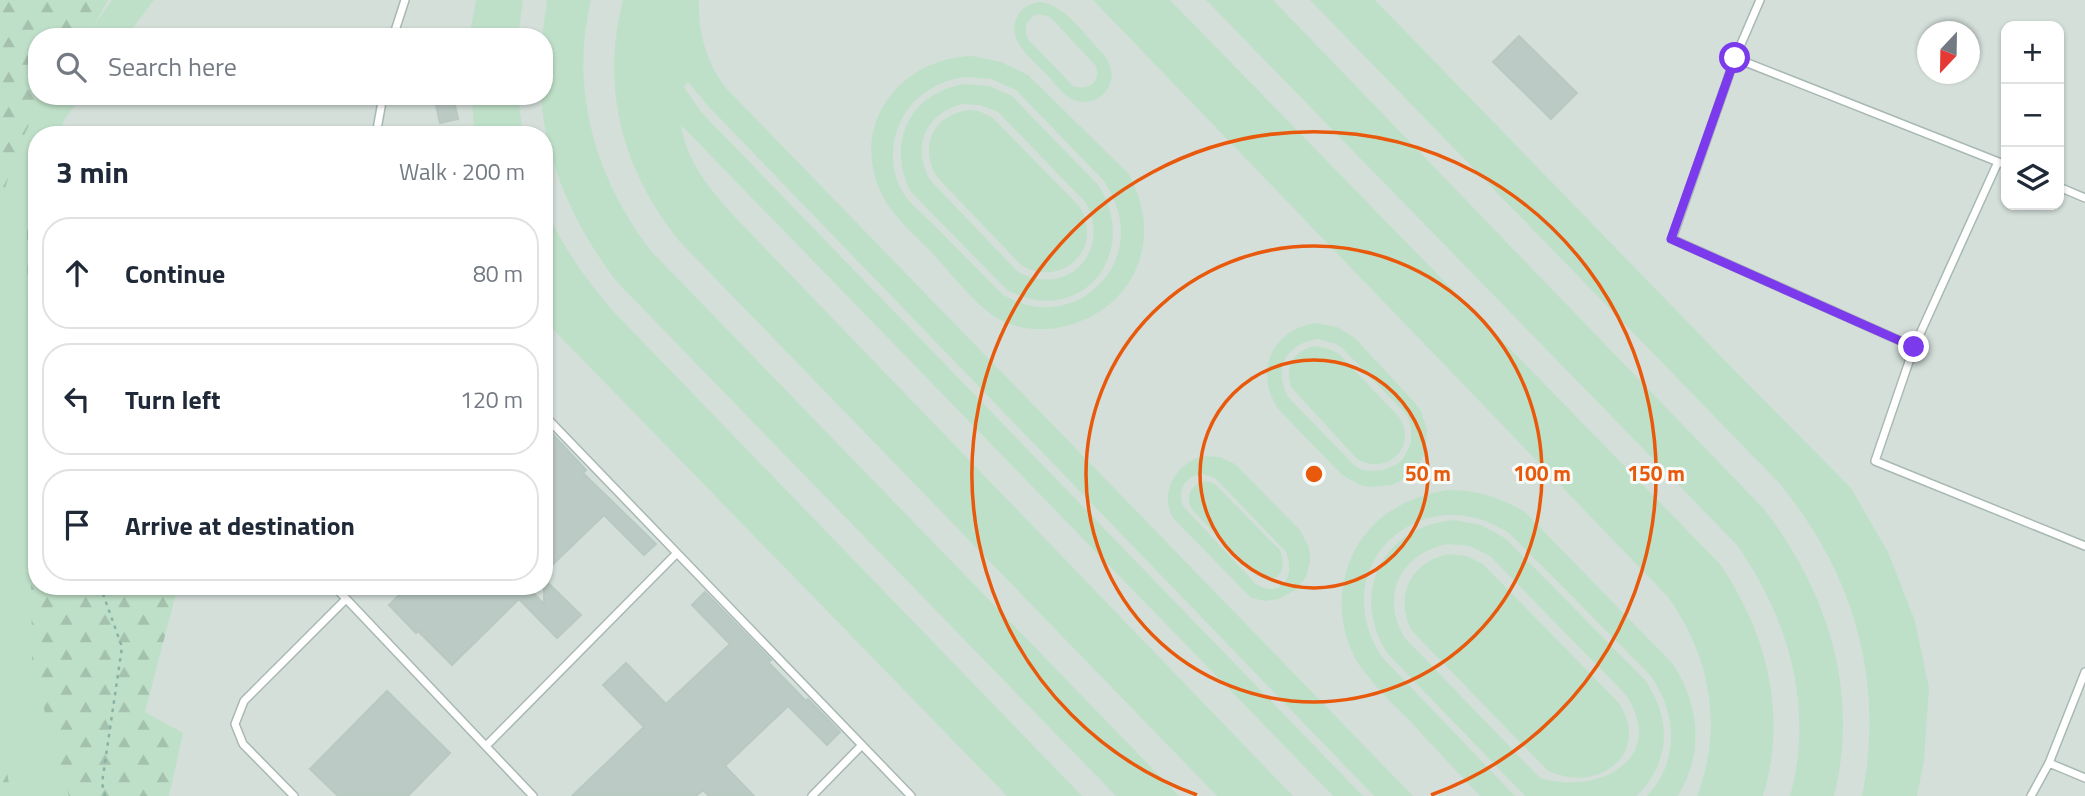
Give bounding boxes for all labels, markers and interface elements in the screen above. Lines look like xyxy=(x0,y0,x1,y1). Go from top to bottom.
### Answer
north arrow xyxy=(1917,21,1980,84)
map controls xyxy=(2001,21,2064,210)
button: + xyxy=(2001,21,2064,84)
search box xyxy=(28,28,553,105)
route start xyxy=(1719,42,1750,73)
text: Search here xyxy=(108,47,237,86)
icon: search xyxy=(52,48,90,86)
button: − xyxy=(2001,84,2064,147)
button: layers xyxy=(2001,147,2064,210)
text: 3 min xyxy=(56,149,129,195)
text: Walk · 200 m xyxy=(399,154,525,189)
icon: ahead xyxy=(58,254,96,292)
text: Continue xyxy=(125,254,225,293)
text: 80 m xyxy=(473,256,523,291)
route end xyxy=(1898,331,1929,362)
icon: left xyxy=(58,380,96,418)
text: Turn left xyxy=(125,380,220,419)
text: 120 m xyxy=(460,382,523,417)
text: 50 m xyxy=(1405,457,1451,489)
text: 100 m xyxy=(1513,457,1571,489)
text: 150 m xyxy=(1627,457,1685,489)
centre of rings xyxy=(1302,462,1326,486)
icon: arrive xyxy=(58,506,96,544)
text: Arrive at destination xyxy=(125,506,355,545)

